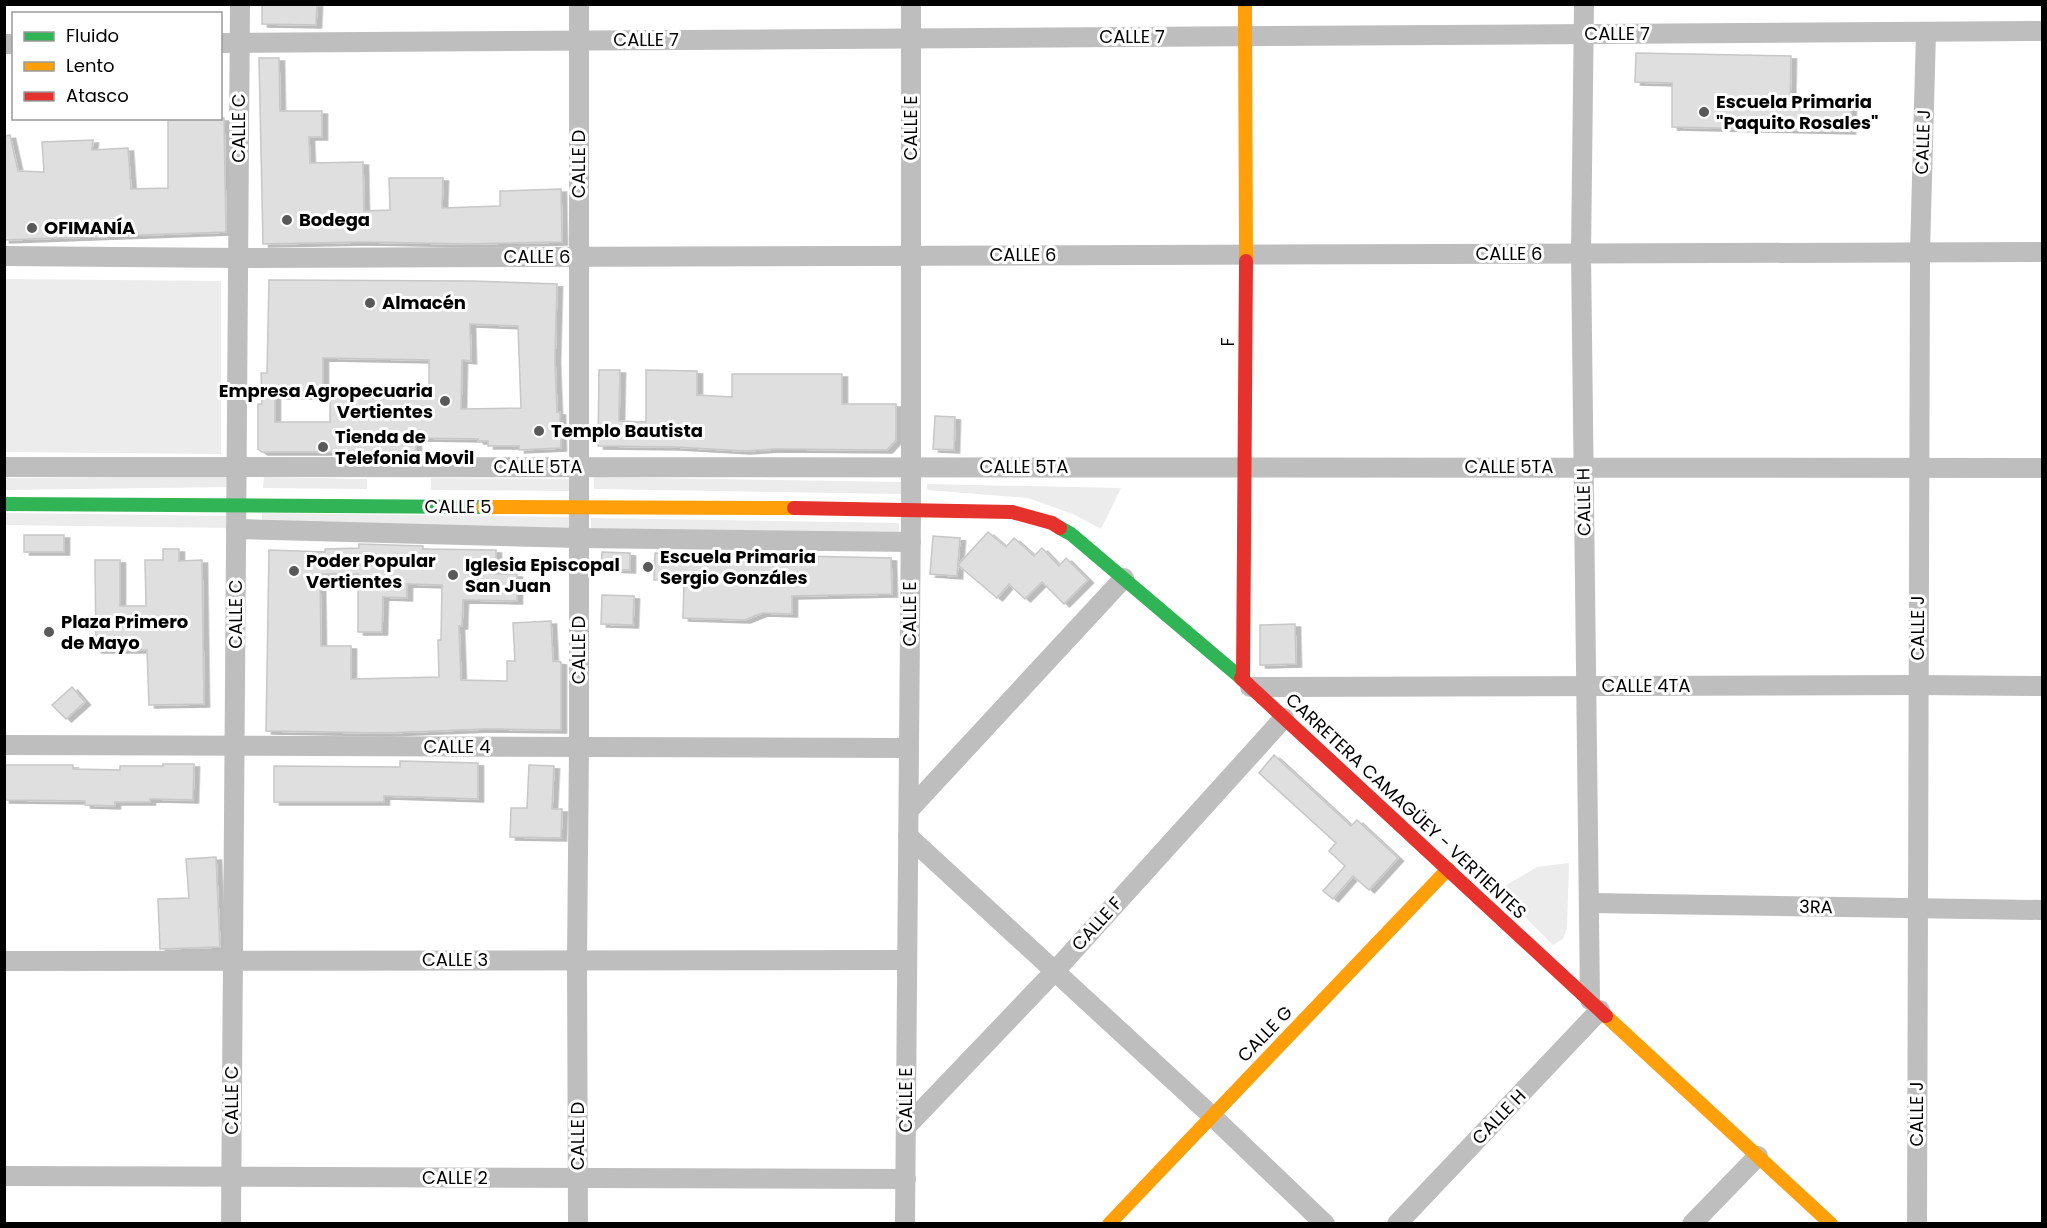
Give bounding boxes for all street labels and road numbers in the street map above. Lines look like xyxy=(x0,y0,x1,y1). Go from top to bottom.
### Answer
street label: CALLE 7 xyxy=(1584,21,1650,46)
street label: CALLE 7 xyxy=(1099,24,1165,49)
street label: CALLE 7 xyxy=(613,27,679,52)
street label: CALLE C xyxy=(226,93,251,163)
street label: CALLE E xyxy=(898,96,923,160)
street label: CALLE J xyxy=(1909,109,1936,175)
street label: CALLE D xyxy=(566,130,591,198)
street label: CALLE 6 xyxy=(1475,241,1543,266)
street label: CALLE 6 xyxy=(989,242,1057,267)
street label: CALLE 6 xyxy=(503,244,571,269)
street label: F xyxy=(1215,337,1240,347)
street label: CALLE 5TA xyxy=(494,454,582,479)
street label: CALLE 5TA xyxy=(980,454,1068,479)
street label: CALLE 5TA xyxy=(1465,454,1553,479)
street label: CALLE H xyxy=(1570,468,1597,536)
street label: CALLE 5 xyxy=(425,494,491,519)
street label: CALLE C xyxy=(223,579,248,649)
street label: CALLE E xyxy=(897,582,922,646)
street label: CALLE J xyxy=(1905,595,1930,661)
street label: CALLE D xyxy=(566,616,591,684)
street label: CALLE 4TA xyxy=(1602,673,1690,698)
street label: CARRETERA CAMAGÜEY - VERTIENTES xyxy=(1280,687,1532,924)
street label: CALLE 4 xyxy=(424,734,490,759)
street label: CALLE F xyxy=(1066,891,1128,956)
street label: 3RA xyxy=(1799,894,1833,919)
street label: CALLE 3 xyxy=(422,947,488,972)
street label: CALLE G xyxy=(1231,1000,1298,1067)
street label: CALLE C xyxy=(219,1065,244,1135)
street label: CALLE E xyxy=(893,1068,918,1132)
street label: CALLE J xyxy=(1904,1081,1929,1147)
street label: CALLE H xyxy=(1466,1083,1531,1150)
street label: CALLE D xyxy=(565,1102,590,1170)
street label: CALLE 2 xyxy=(422,1165,488,1190)

